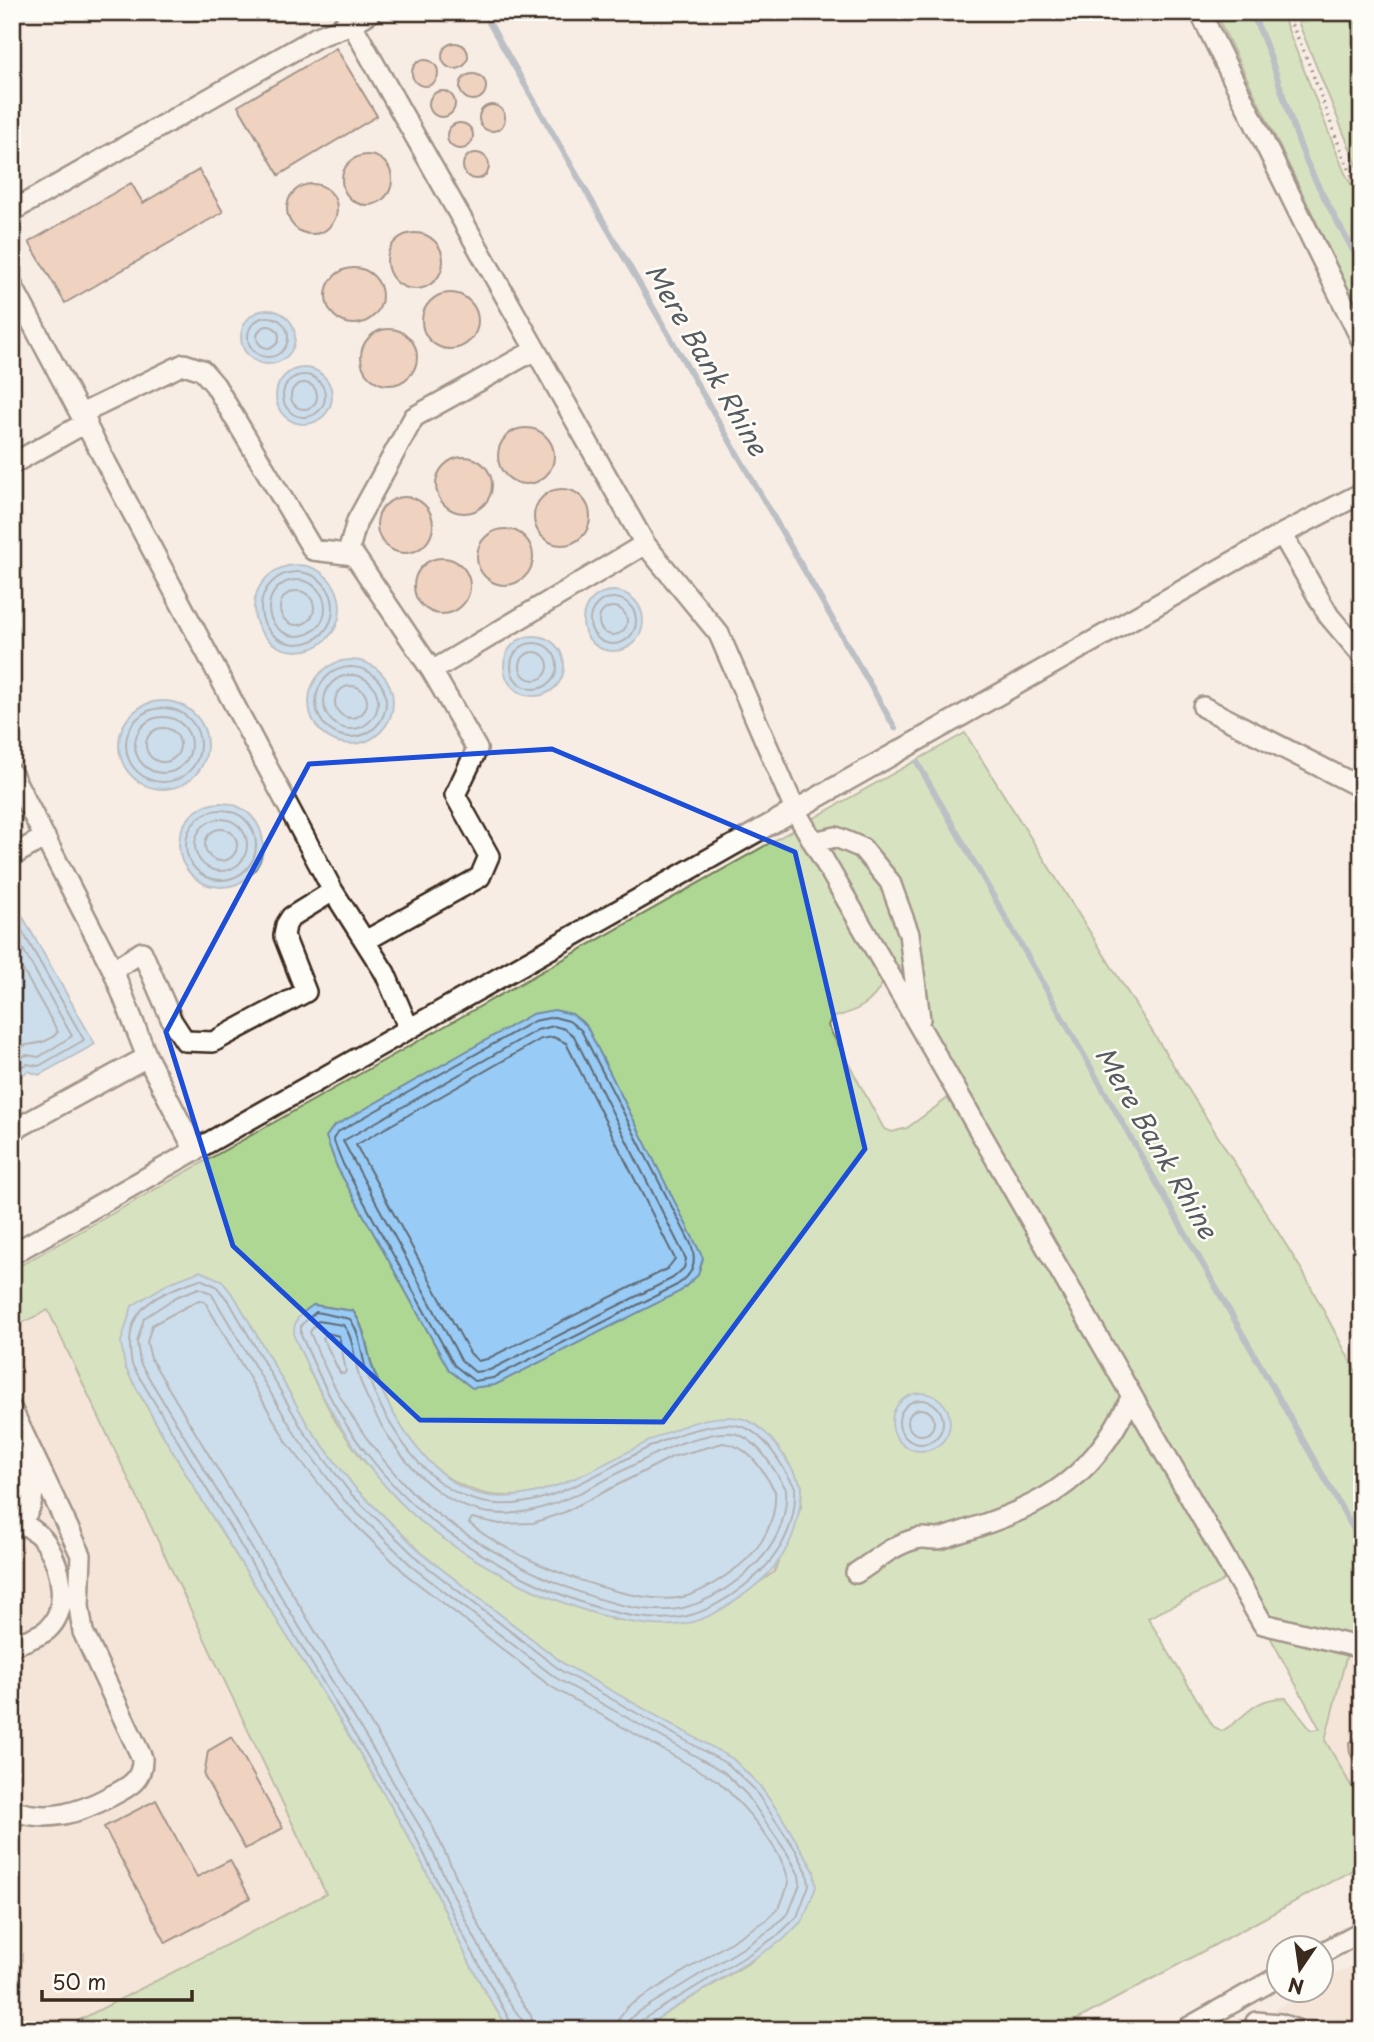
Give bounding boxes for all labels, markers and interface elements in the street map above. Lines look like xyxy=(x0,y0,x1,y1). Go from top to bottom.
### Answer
water label: Mere Bank Rhine xyxy=(636,256,779,464)
water label: Mere Bank Rhine xyxy=(1086,1039,1229,1247)
north arrow xyxy=(1266,1934,1336,2004)
scale bar xyxy=(42,1958,192,2002)
text: 50 m xyxy=(52,1965,106,1997)
text: N xyxy=(1285,1971,1306,2002)

